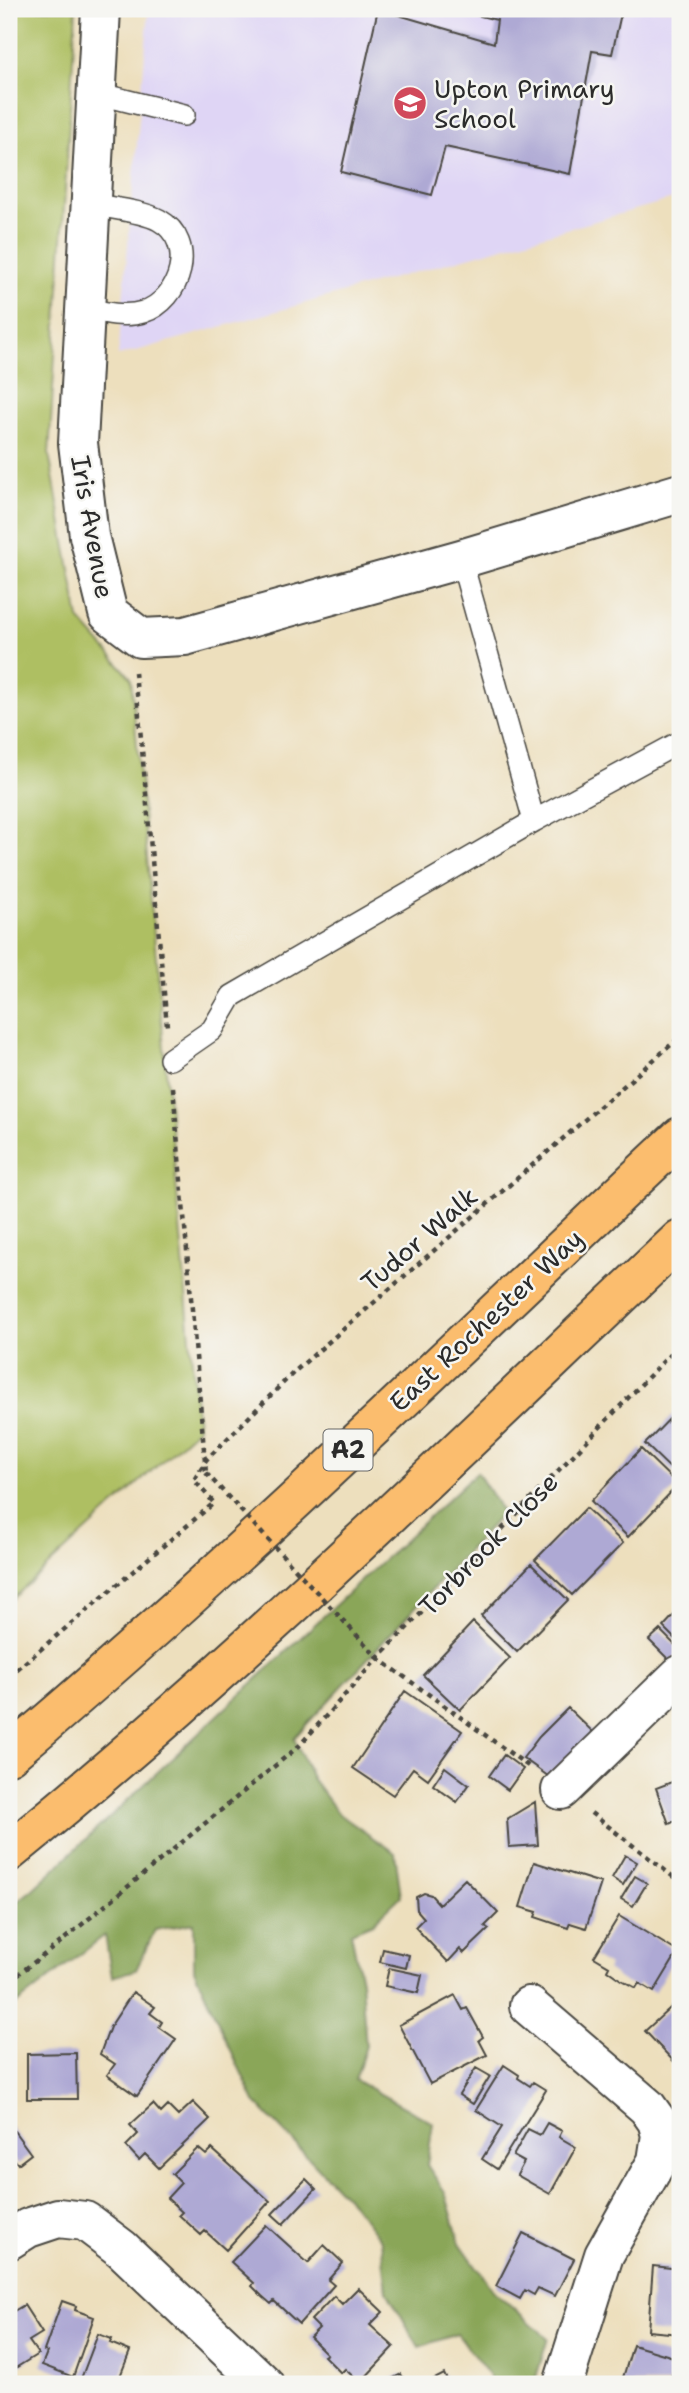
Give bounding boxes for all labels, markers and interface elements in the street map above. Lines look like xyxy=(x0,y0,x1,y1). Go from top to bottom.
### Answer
place label: Upton Primary School xyxy=(434,71,615,136)
school or university icon: Upton Primary School xyxy=(391,84,429,122)
street label: Iris Avenue xyxy=(63,453,123,601)
street label: Tudor Walk xyxy=(353,1179,485,1299)
street label: East Rochester Way xyxy=(381,1221,591,1419)
road number: A2 xyxy=(324,1430,372,1470)
street label: Torbrook Close xyxy=(410,1465,566,1623)

